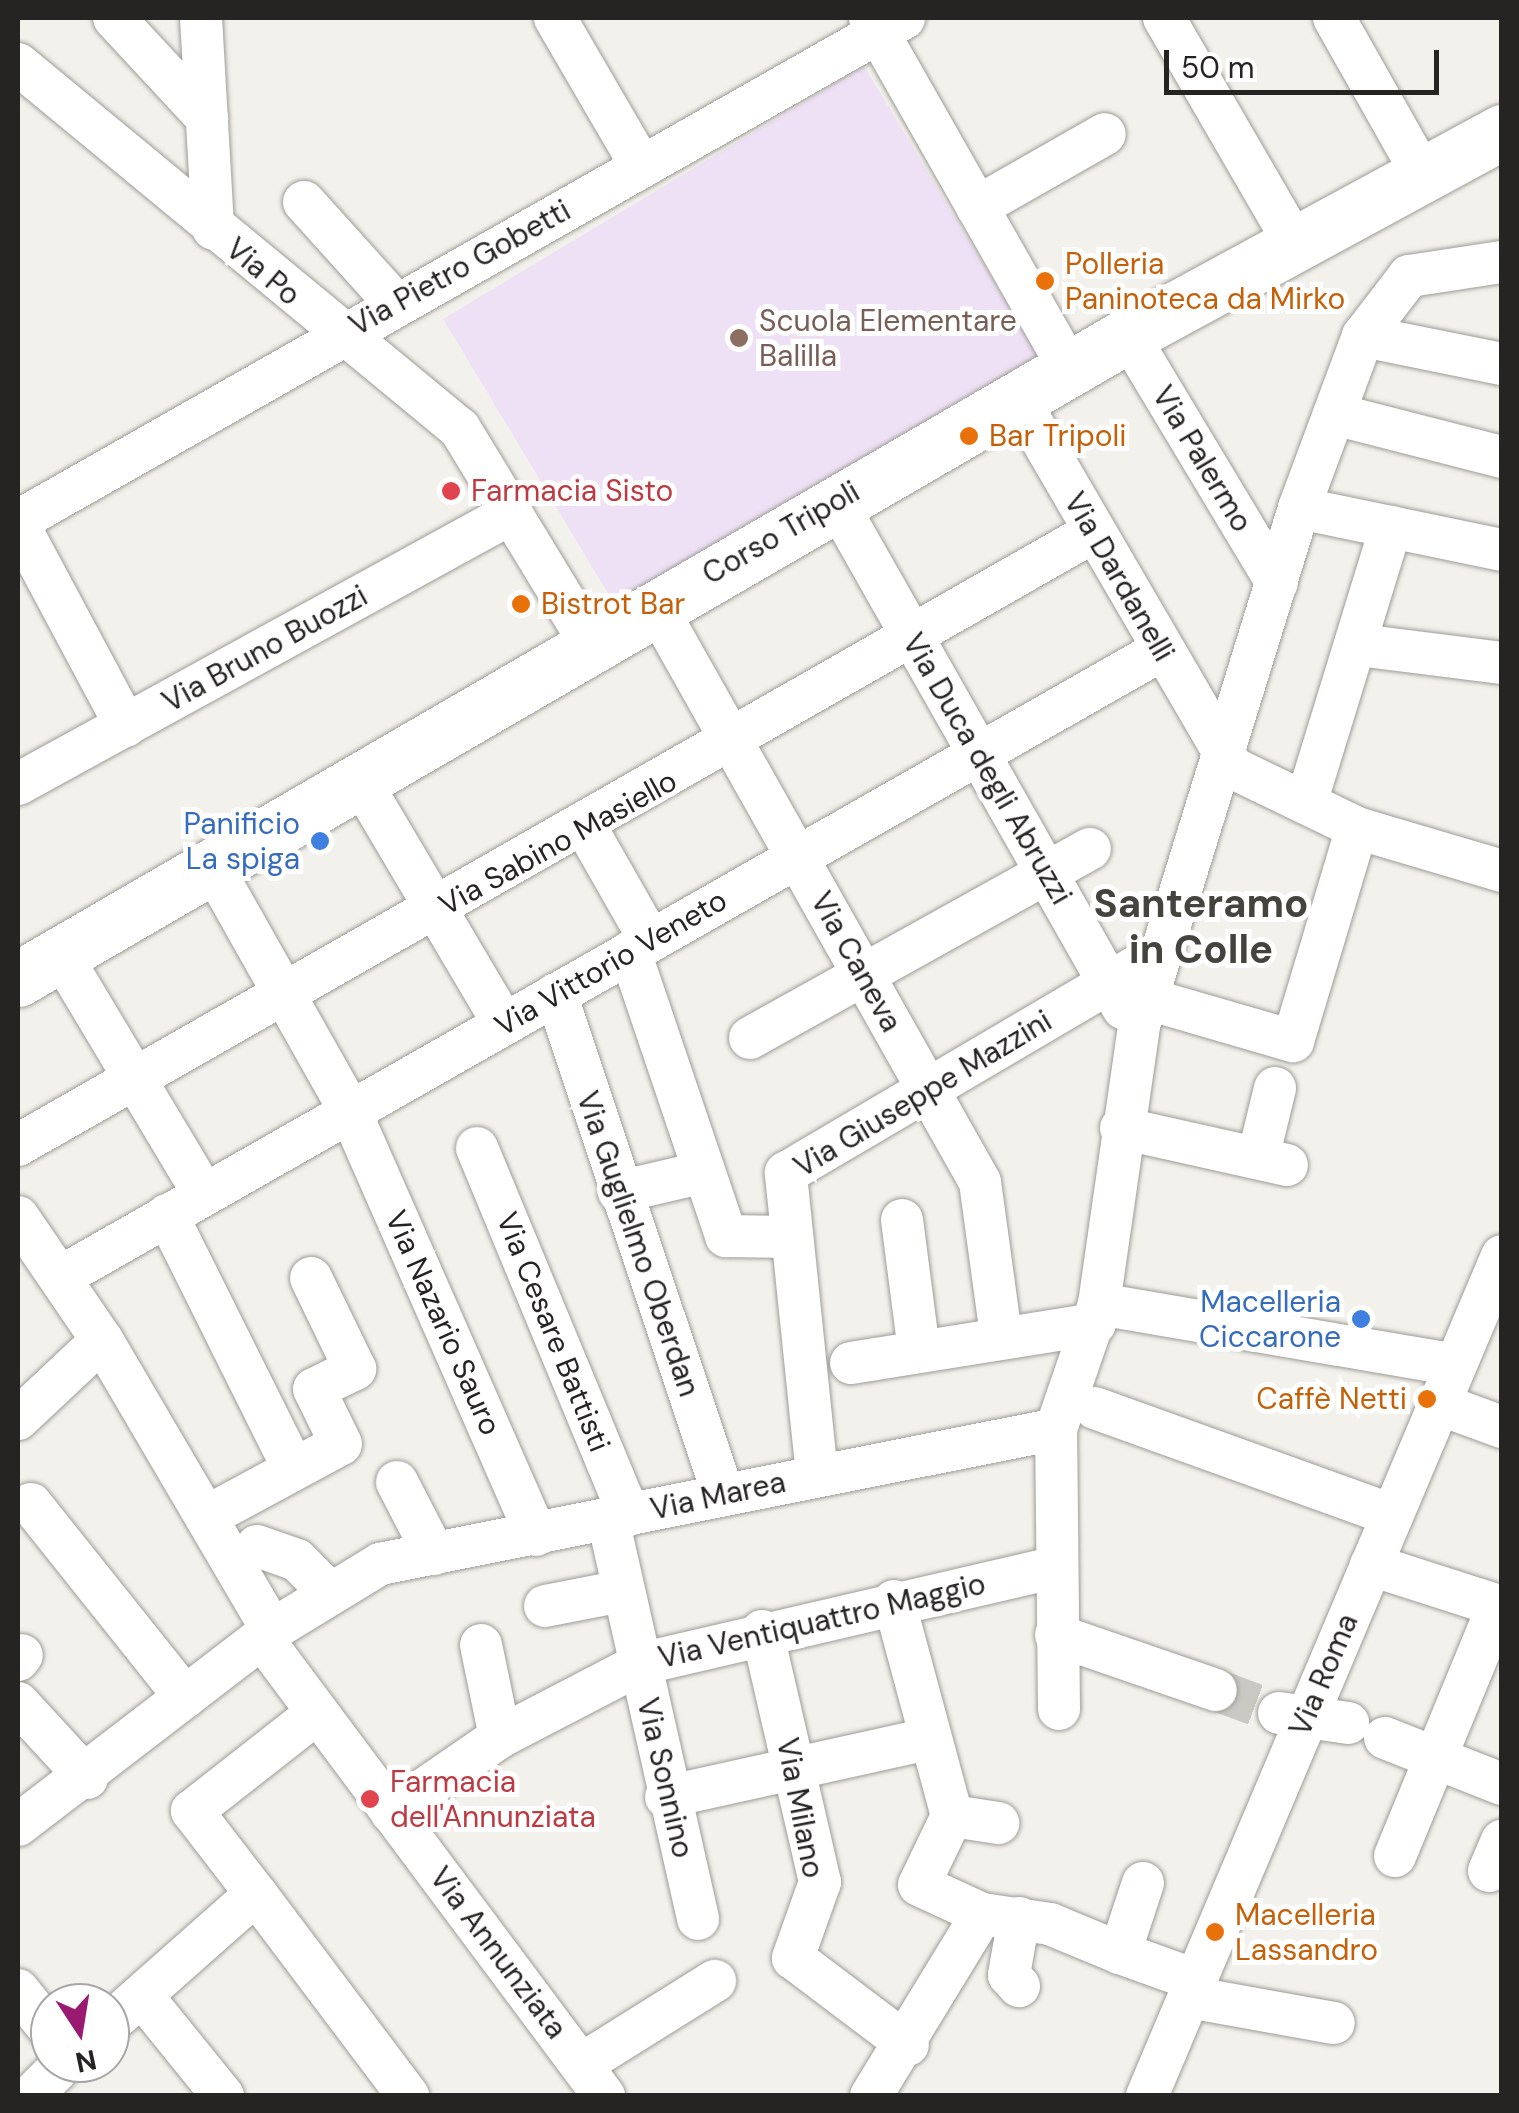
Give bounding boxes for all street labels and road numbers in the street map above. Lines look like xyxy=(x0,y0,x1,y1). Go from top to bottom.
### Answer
street label: Via Pietro Gobetti xyxy=(343,192,577,344)
street label: Via Po xyxy=(219,231,307,313)
street label: Via Palermo xyxy=(1144,379,1260,539)
street label: Corso Tripoli xyxy=(696,474,866,592)
street label: Via Dardanelli xyxy=(1056,486,1182,668)
street label: Via Bruno Buozzi xyxy=(156,578,374,720)
street label: Via Duca degli Abruzzi xyxy=(895,627,1079,911)
street label: Via Sabino Masiello xyxy=(433,763,683,923)
street label: Via Vittorio Veneto xyxy=(489,882,733,1044)
street label: Via Caneva xyxy=(803,886,909,1038)
street label: Via Giuseppe Mazzini xyxy=(788,1003,1058,1185)
street label: Via Guglielmo Oberdan xyxy=(569,1087,707,1401)
street label: Via Nazario Sauro xyxy=(377,1205,509,1441)
street label: Via Cesare Battisti xyxy=(489,1207,617,1457)
street label: Via Marea xyxy=(647,1464,789,1528)
street label: Via Ventiquattro Maggio xyxy=(655,1566,989,1676)
street label: Via Roma xyxy=(1282,1608,1366,1742)
street label: Via Sonnino xyxy=(629,1694,701,1862)
street label: Via Milano xyxy=(769,1735,831,1881)
street label: Via Annunziata xyxy=(422,1860,574,2046)

